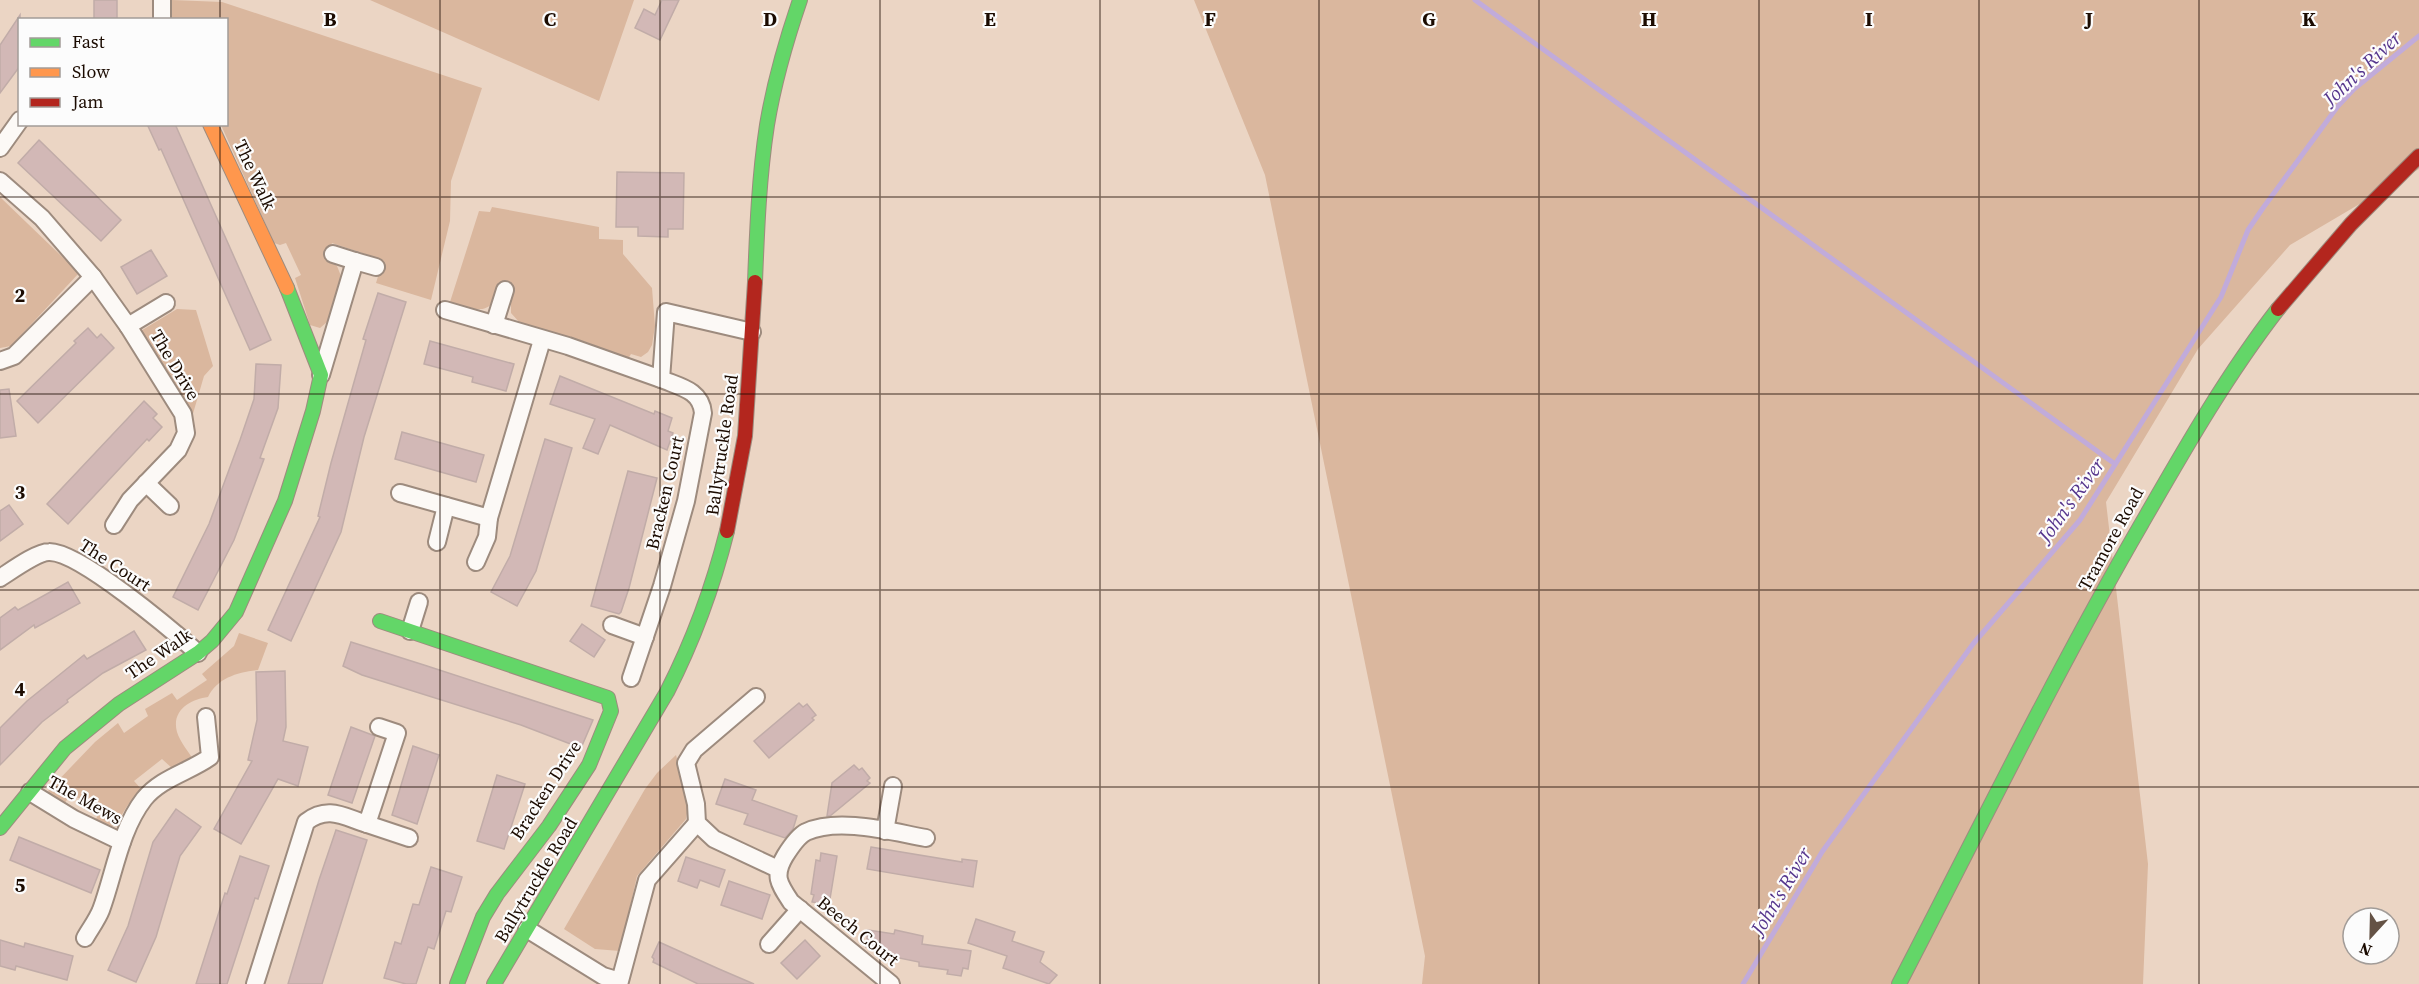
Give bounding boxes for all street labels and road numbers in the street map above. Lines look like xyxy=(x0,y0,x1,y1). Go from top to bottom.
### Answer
street label: The Walk xyxy=(228,136,283,214)
street label: The Drive xyxy=(145,325,206,405)
street label: Ballytruckle Road xyxy=(699,373,744,517)
street label: Bracken Court xyxy=(639,434,690,552)
street label: Tramore Road xyxy=(2072,483,2149,595)
street label: The Court xyxy=(75,532,156,597)
street label: The Walk xyxy=(121,622,197,685)
street label: Bracken Drive xyxy=(504,735,587,844)
street label: The Mews xyxy=(44,769,127,830)
street label: Ballytruckle Road xyxy=(488,812,583,947)
street label: Beech Court xyxy=(812,890,905,971)

